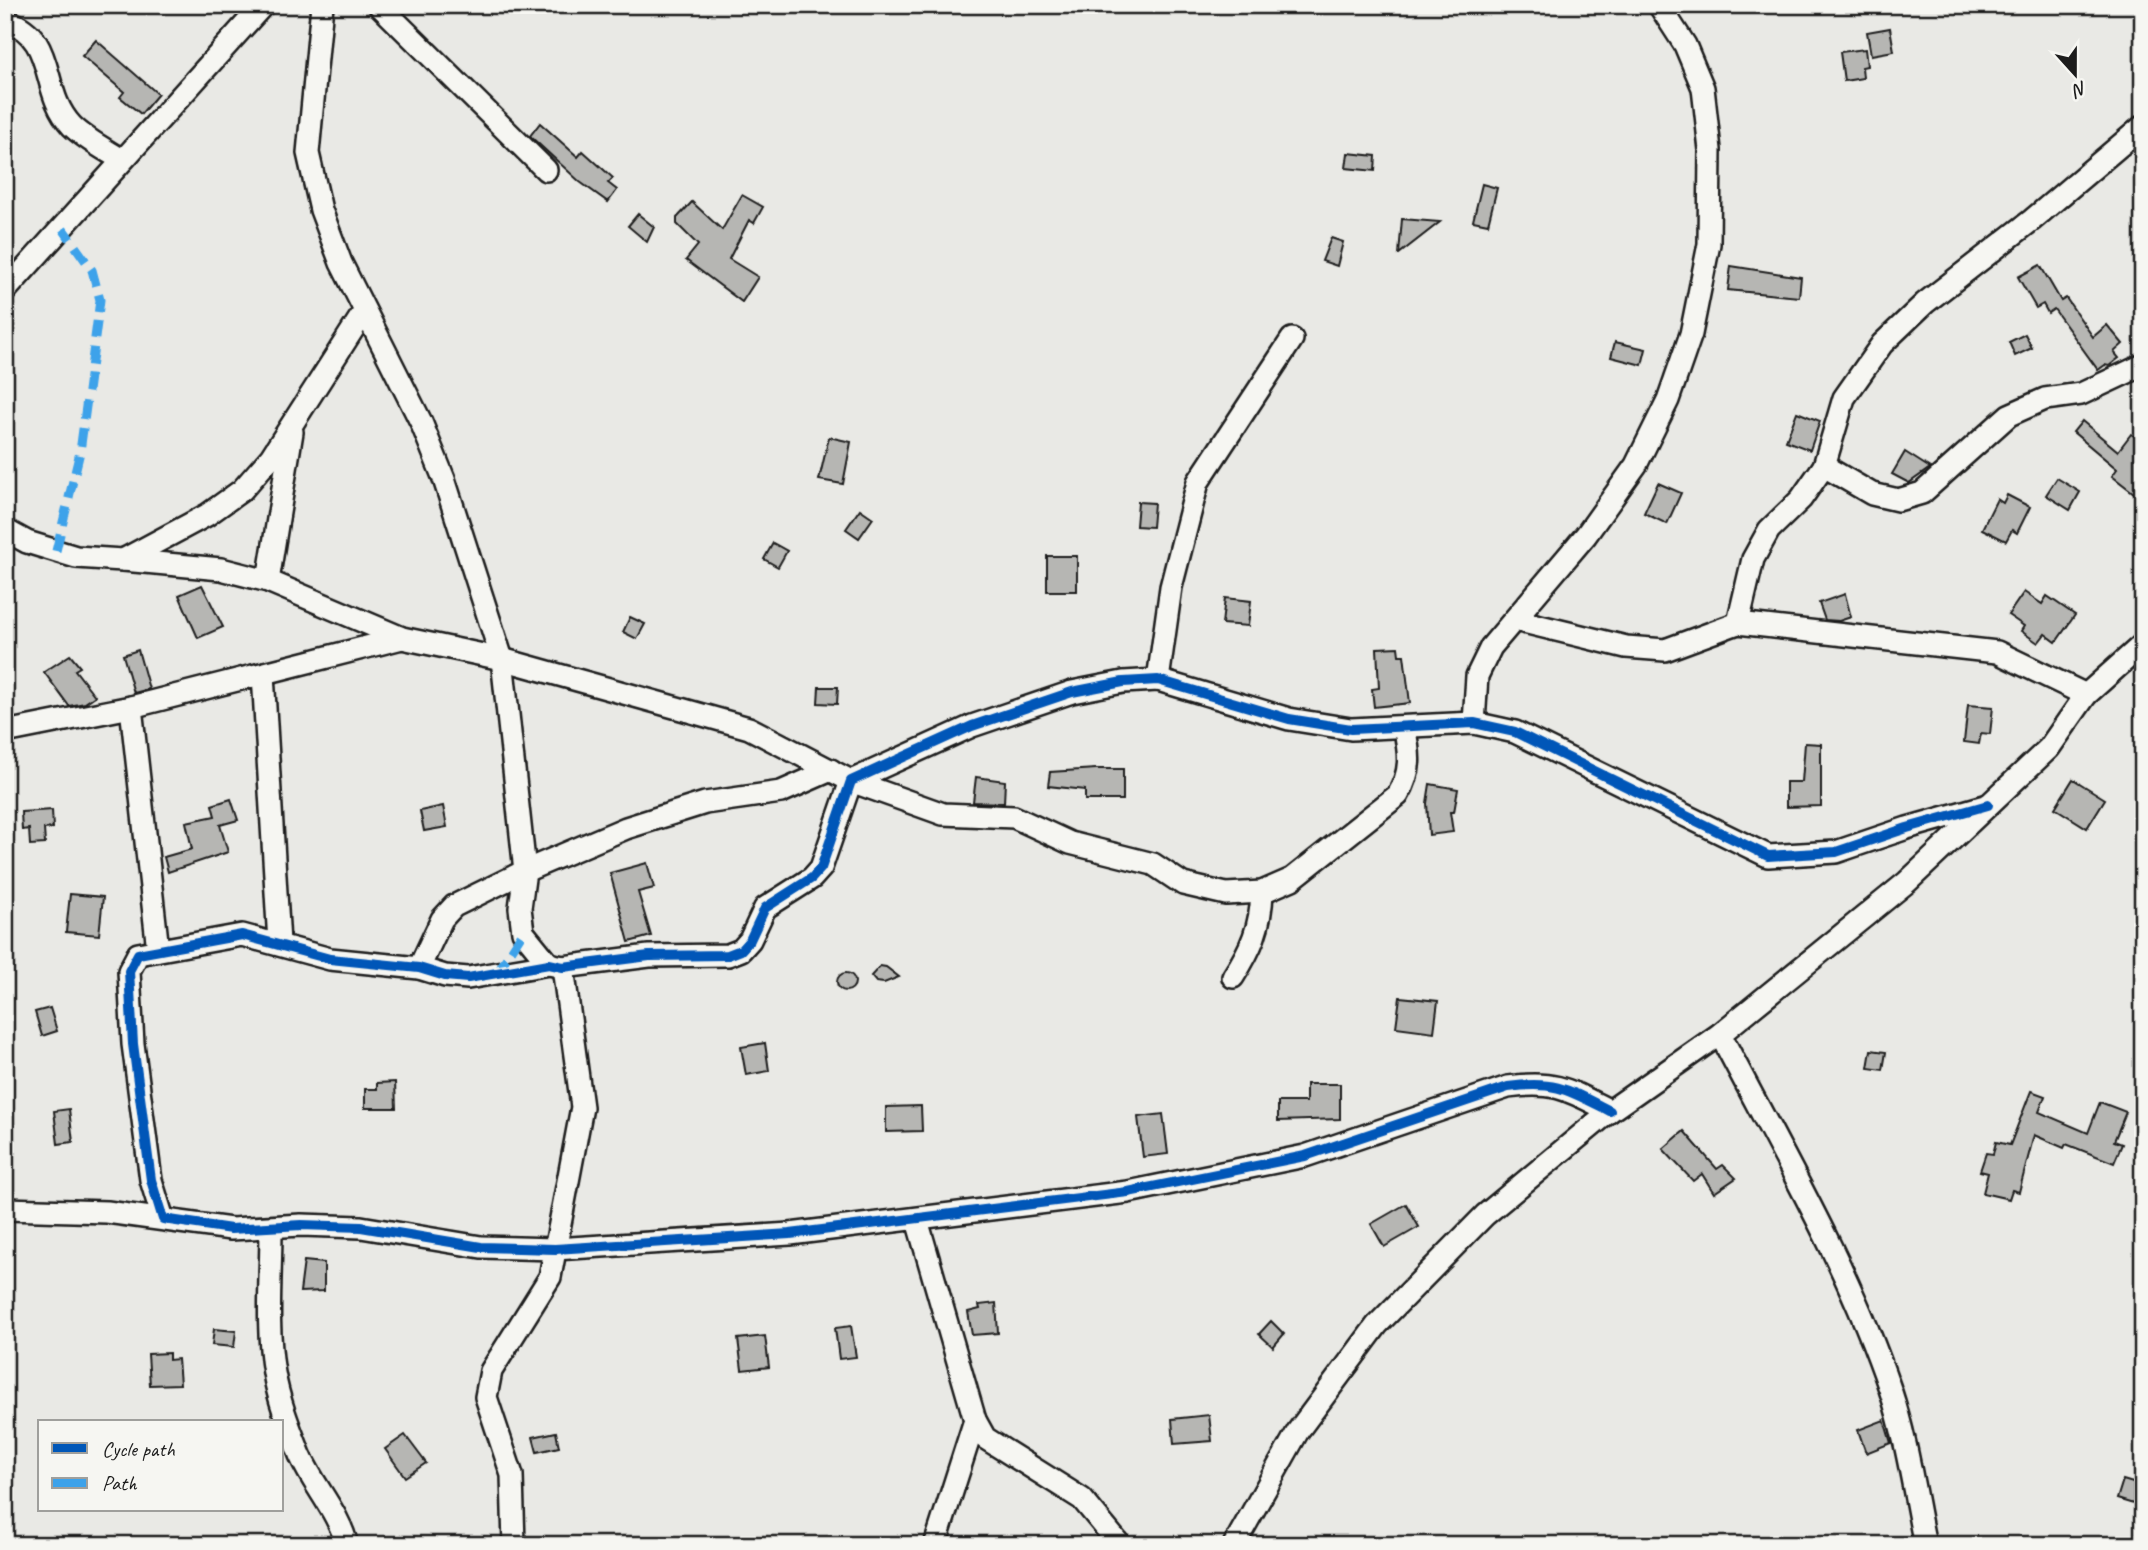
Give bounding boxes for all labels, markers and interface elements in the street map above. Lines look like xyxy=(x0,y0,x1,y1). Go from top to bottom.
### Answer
north arrow xyxy=(2039,38,2110,108)
text: N xyxy=(2068,76,2091,103)
legend xyxy=(38,1420,284,1512)
text: Cycle path xyxy=(102,1436,175,1462)
text: Path xyxy=(102,1470,138,1496)

